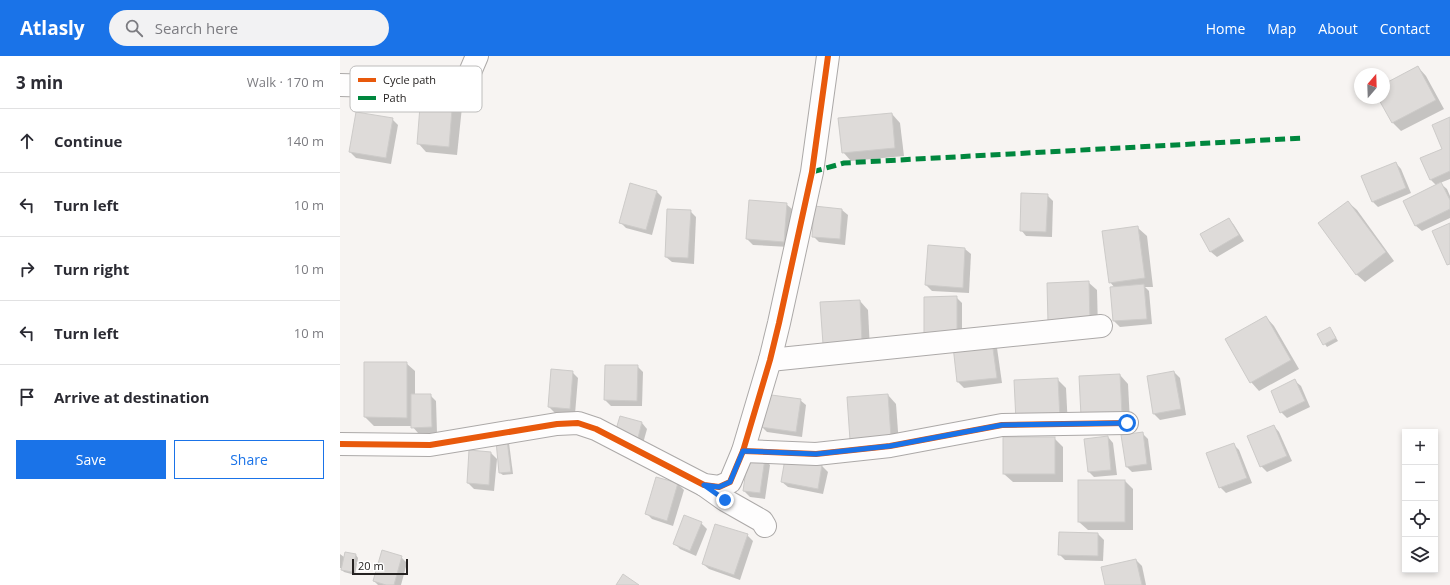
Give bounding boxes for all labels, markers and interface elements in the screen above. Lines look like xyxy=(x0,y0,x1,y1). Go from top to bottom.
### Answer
search box xyxy=(109,10,389,46)
text: Atlasly xyxy=(20,15,85,41)
icon: search xyxy=(123,17,145,39)
text: Search here xyxy=(155,18,238,38)
text: Home xyxy=(1206,19,1245,38)
text: Map xyxy=(1267,19,1296,38)
text: About xyxy=(1318,19,1358,38)
text: Contact xyxy=(1380,19,1430,38)
legend xyxy=(350,66,482,112)
north arrow xyxy=(1354,68,1390,104)
text: 3 min xyxy=(16,71,63,94)
text: Cycle path xyxy=(383,72,436,87)
text: Walk · 170 m xyxy=(247,73,324,91)
text: Path xyxy=(383,90,406,105)
icon: ahead xyxy=(16,130,38,152)
text: Continue xyxy=(54,131,122,151)
text: 140 m xyxy=(286,132,324,150)
icon: left xyxy=(16,194,38,216)
text: Turn left xyxy=(54,195,119,215)
text: 10 m xyxy=(294,196,324,214)
icon: right xyxy=(16,258,38,280)
text: Turn right xyxy=(54,259,129,279)
text: 10 m xyxy=(294,260,324,278)
icon: left xyxy=(16,322,38,344)
text: Turn left xyxy=(54,323,119,343)
text: 10 m xyxy=(294,324,324,342)
icon: arrive xyxy=(16,386,38,408)
text: Arrive at destination xyxy=(54,387,209,407)
route start xyxy=(1118,414,1136,432)
map controls xyxy=(1402,429,1438,573)
button: + xyxy=(1402,429,1438,465)
button: Save xyxy=(16,440,166,479)
button: Share xyxy=(174,440,324,479)
button: − xyxy=(1402,465,1438,501)
route end xyxy=(716,491,734,509)
button: locate xyxy=(1402,501,1438,537)
button: layers xyxy=(1402,537,1438,573)
scale bar xyxy=(352,557,408,576)
text: 20 m xyxy=(358,558,384,573)

